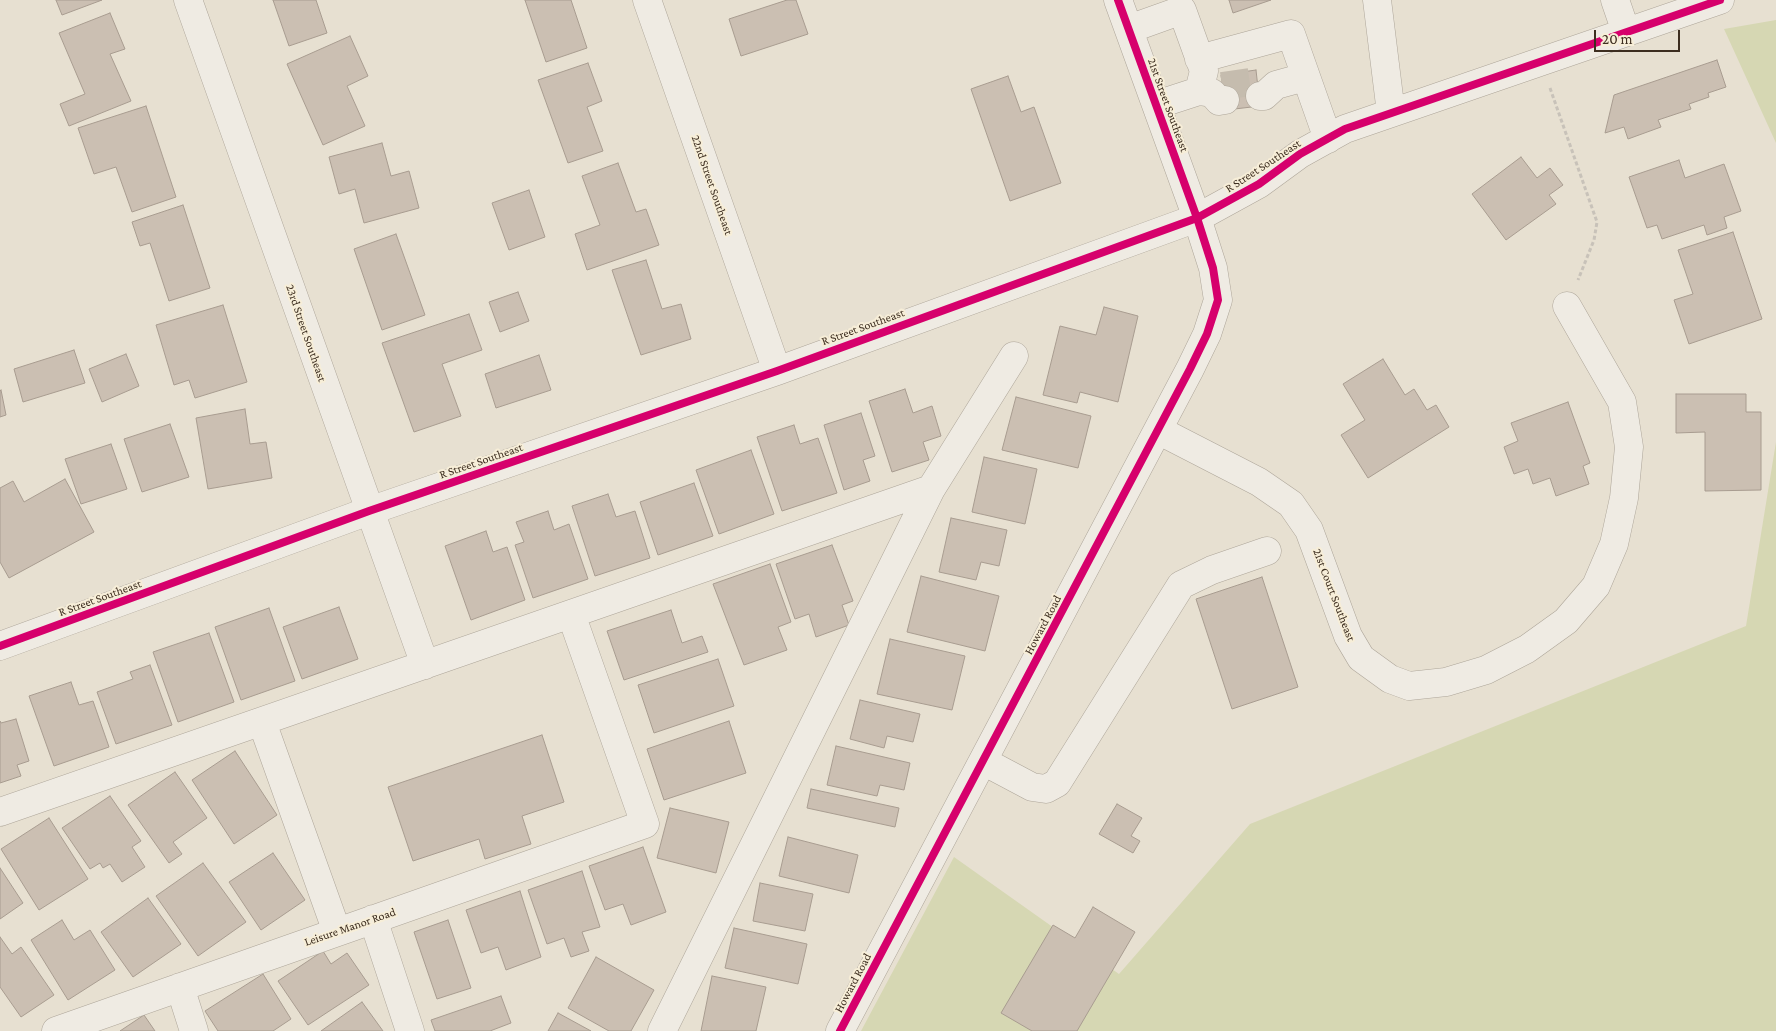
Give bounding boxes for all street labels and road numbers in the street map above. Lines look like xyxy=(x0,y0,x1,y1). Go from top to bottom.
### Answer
street label: 21st Street Southeast xyxy=(1144,56,1192,154)
street label: 22nd Street Southeast xyxy=(688,133,736,237)
street label: R Street Southeast xyxy=(1223,136,1303,196)
street label: 23rd Street Southeast xyxy=(283,282,329,384)
street label: R Street Southeast xyxy=(820,305,906,349)
street label: R Street Southeast xyxy=(437,440,525,482)
street label: 21st Court Southeast xyxy=(1310,547,1358,643)
street label: R Street Southeast xyxy=(57,576,143,620)
street label: Howard Road xyxy=(1021,593,1065,657)
street label: Leisure Manor Road xyxy=(302,905,398,949)
street label: Howard Road xyxy=(831,951,875,1015)

